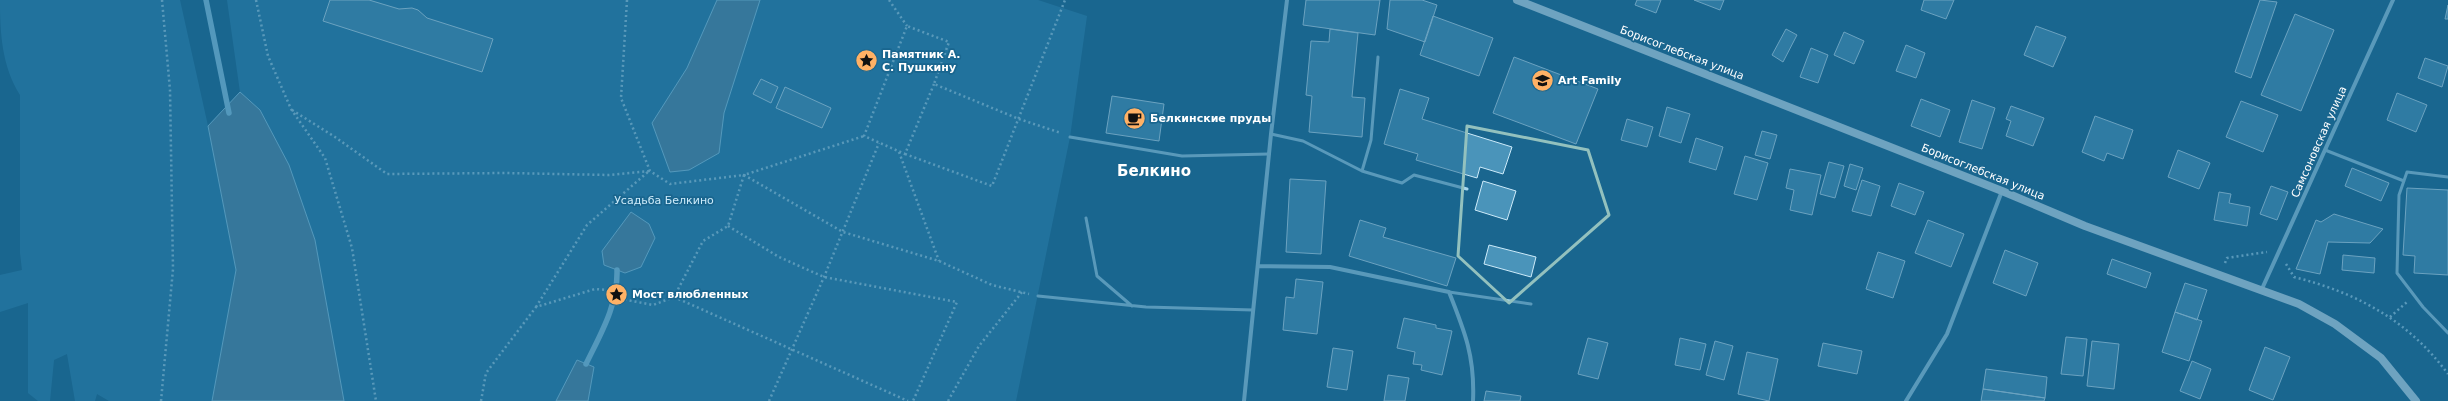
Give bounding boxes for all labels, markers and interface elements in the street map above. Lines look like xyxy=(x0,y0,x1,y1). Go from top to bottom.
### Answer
street label: Борисоглебская улица xyxy=(1618,23,1746,83)
place icon: Памятник А. С. Пушкину xyxy=(854,47,880,73)
place label: Памятник А. С. Пушкину xyxy=(882,48,960,74)
school or university icon: Art Family xyxy=(1529,67,1555,93)
place label: Art Family xyxy=(1558,74,1622,87)
street label: Самсоновская улица xyxy=(2289,84,2349,200)
cafe icon: Белкинские пруды xyxy=(1122,105,1148,131)
place label: Белкинские пруды xyxy=(1150,112,1271,125)
street label: Борисоглебская улица xyxy=(1919,141,2047,203)
district label: Белкино xyxy=(1117,162,1191,180)
park label: Усадьба Белкино xyxy=(614,194,714,207)
place icon: Мост влюбленных xyxy=(603,281,629,307)
place label: Мост влюбленных xyxy=(632,288,748,301)

